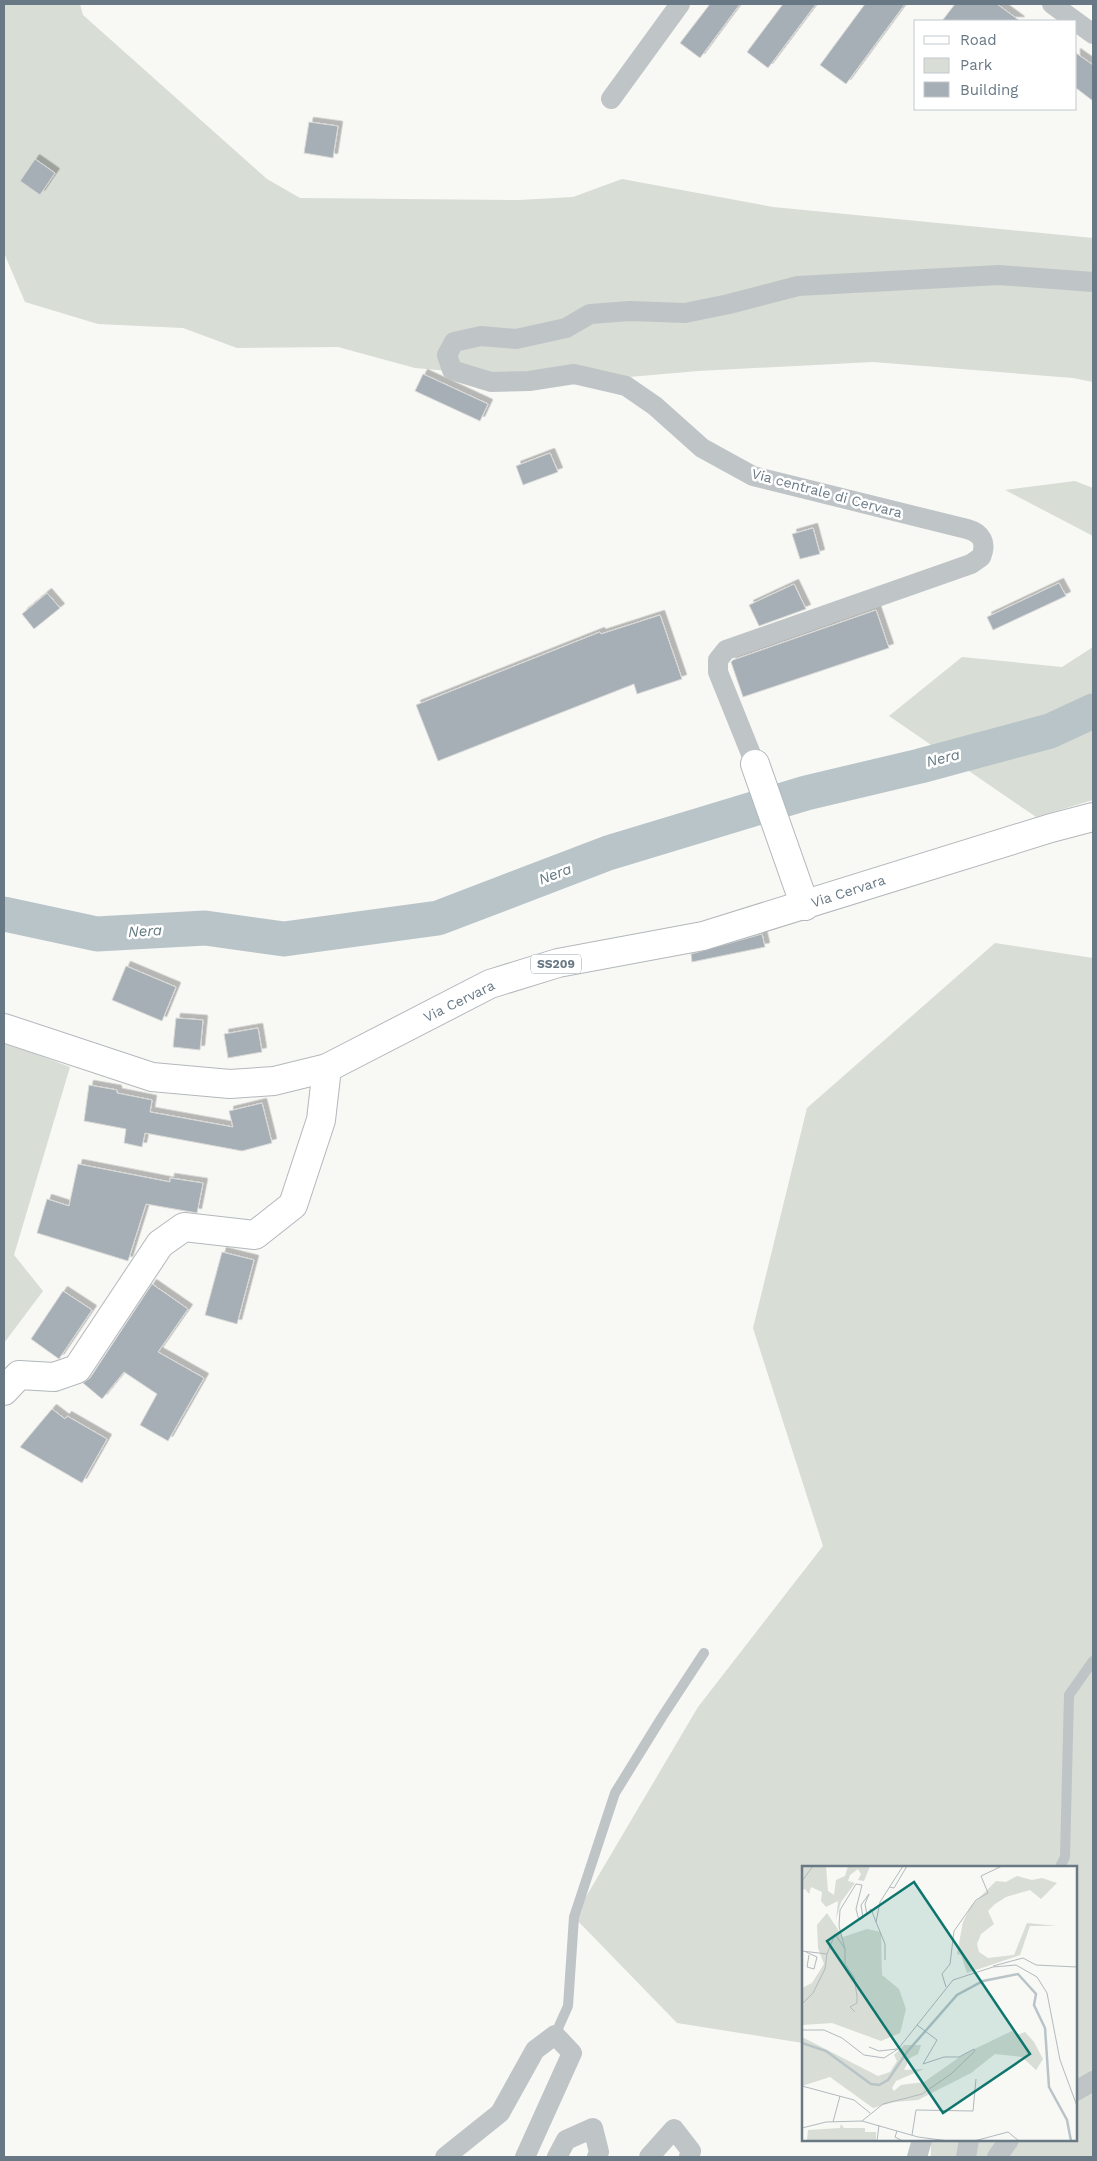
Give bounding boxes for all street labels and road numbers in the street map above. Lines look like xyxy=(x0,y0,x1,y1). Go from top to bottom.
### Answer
street label: Via centrale di Cervara xyxy=(750,465,904,521)
street label: Via Cervara xyxy=(809,871,887,911)
road number: SS209 xyxy=(531,954,581,974)
street label: Via Cervara xyxy=(421,977,497,1025)

